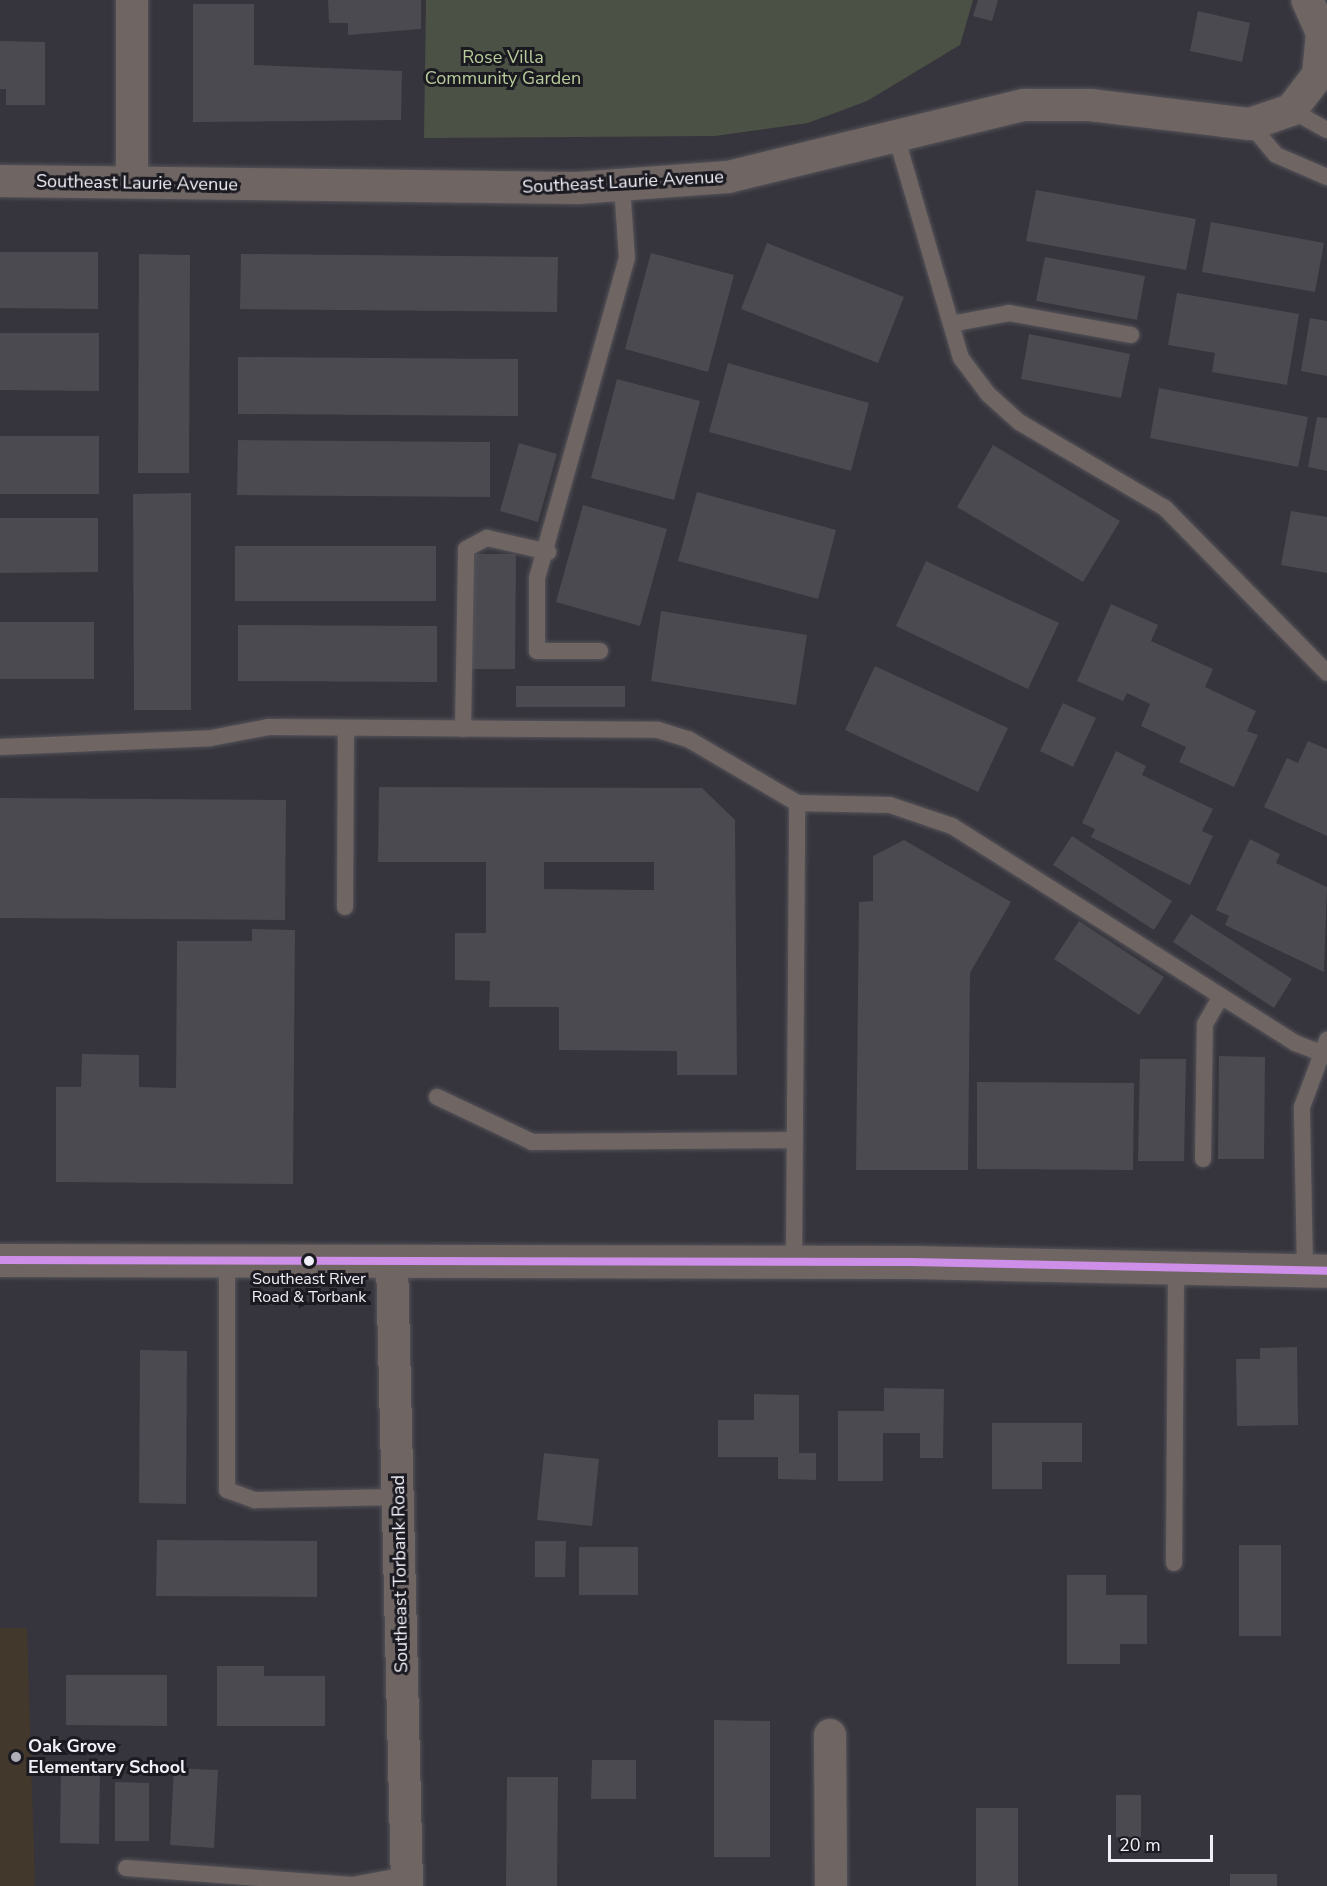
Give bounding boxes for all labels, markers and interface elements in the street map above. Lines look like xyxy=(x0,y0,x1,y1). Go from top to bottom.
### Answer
park label: Rose Villa Community Garden xyxy=(425,47,581,90)
street label: Southeast Laurie Avenue xyxy=(522,166,724,198)
street label: Southeast Laurie Avenue xyxy=(36,170,238,196)
marker: Southeast River Road & Torbank xyxy=(303,1255,315,1267)
place label: Southeast River Road & Torbank xyxy=(252,1269,366,1307)
street label: Southeast Torbank Road xyxy=(387,1475,413,1673)
place label: Oak Grove Elementary School xyxy=(28,1736,186,1778)
marker: Oak Grove Elementary School xyxy=(9,1750,23,1764)
scale bar xyxy=(1111,1823,1216,1861)
text: 20 m xyxy=(1119,1833,1161,1857)

